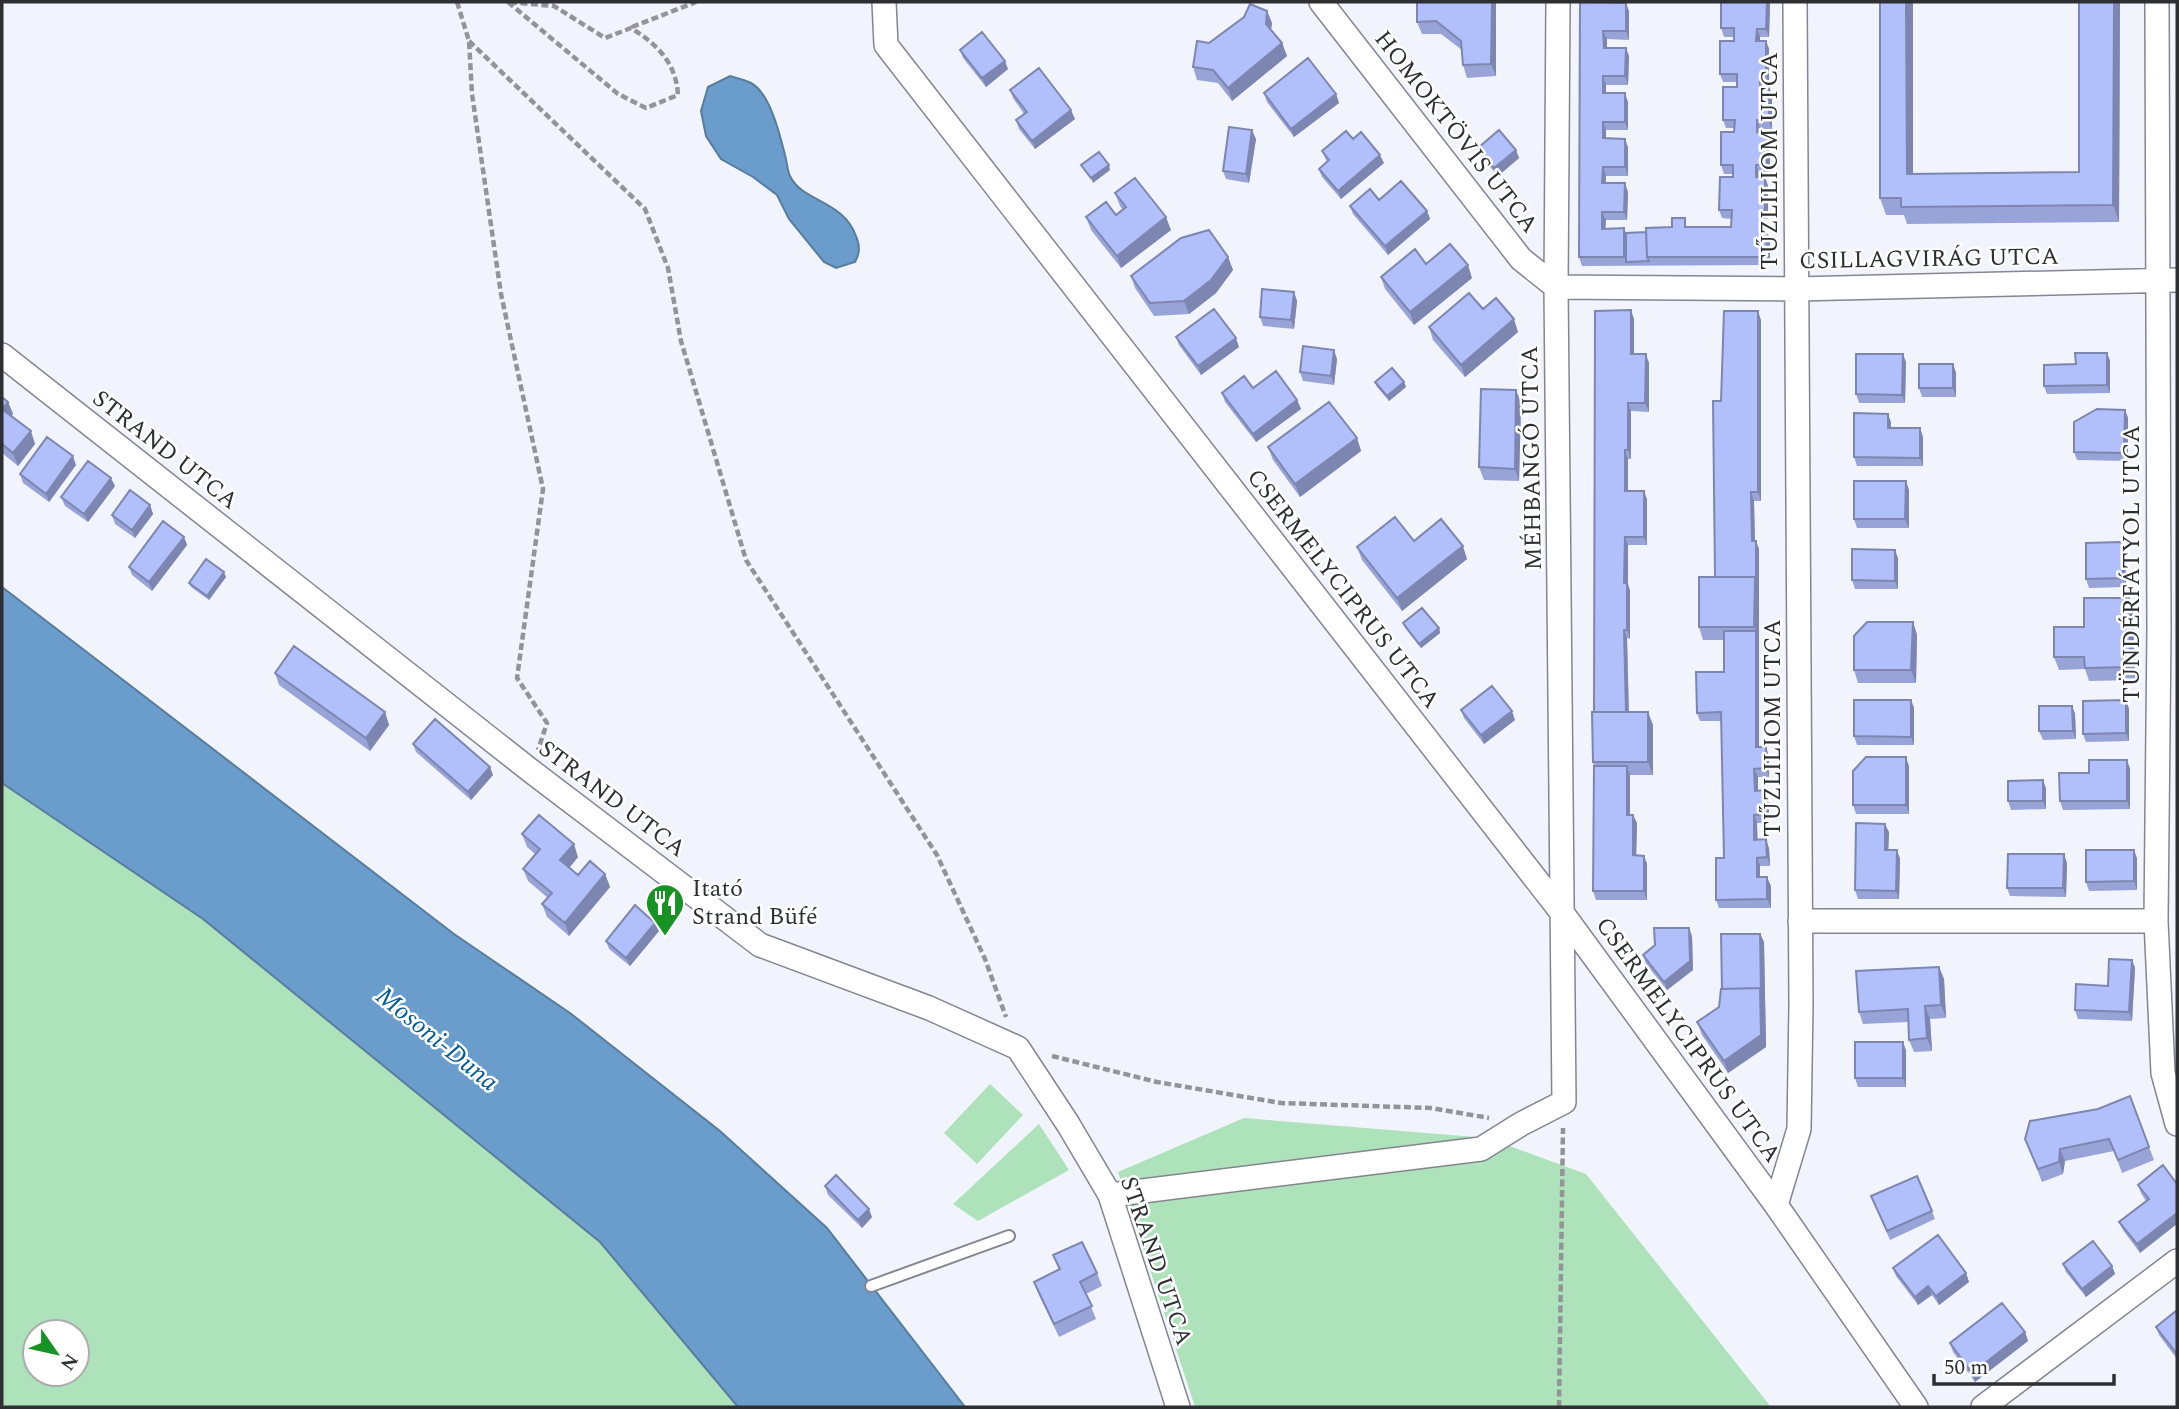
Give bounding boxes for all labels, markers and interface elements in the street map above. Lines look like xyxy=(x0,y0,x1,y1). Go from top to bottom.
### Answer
street label: HOMOKTÖVIS UTCA xyxy=(1365,23,1547,241)
street label: TŰZLILIOM UTCA xyxy=(1752,52,1788,270)
street label: CSILLAGVIRÁG UTCA xyxy=(1799,239,2059,279)
street label: MÉHBANGÓ UTCA xyxy=(1512,345,1552,571)
street label: STRAND UTCA xyxy=(84,381,246,519)
street label: TÜNDÉRFÁTYOL UTCA xyxy=(2114,425,2150,703)
street label: CSERMELYCIPRUS UTCA xyxy=(1238,461,1448,717)
street label: TŰZLILIOM UTCA xyxy=(1755,619,1791,837)
street label: STRAND UTCA xyxy=(531,731,693,867)
place label: Itató Strand Büfé xyxy=(692,871,818,935)
restaurant icon: Itató Strand Büfé xyxy=(644,882,686,937)
street label: CSERMELYCIPRUS UTCA xyxy=(1586,910,1790,1170)
water label: Mosoni-Duna xyxy=(367,977,507,1101)
street label: STRAND UTCA xyxy=(1110,1172,1202,1350)
north arrow xyxy=(21,1318,91,1388)
scale bar xyxy=(1934,1342,2114,1386)
text: N xyxy=(52,1347,85,1376)
text: 50 m xyxy=(1944,1352,1988,1384)

